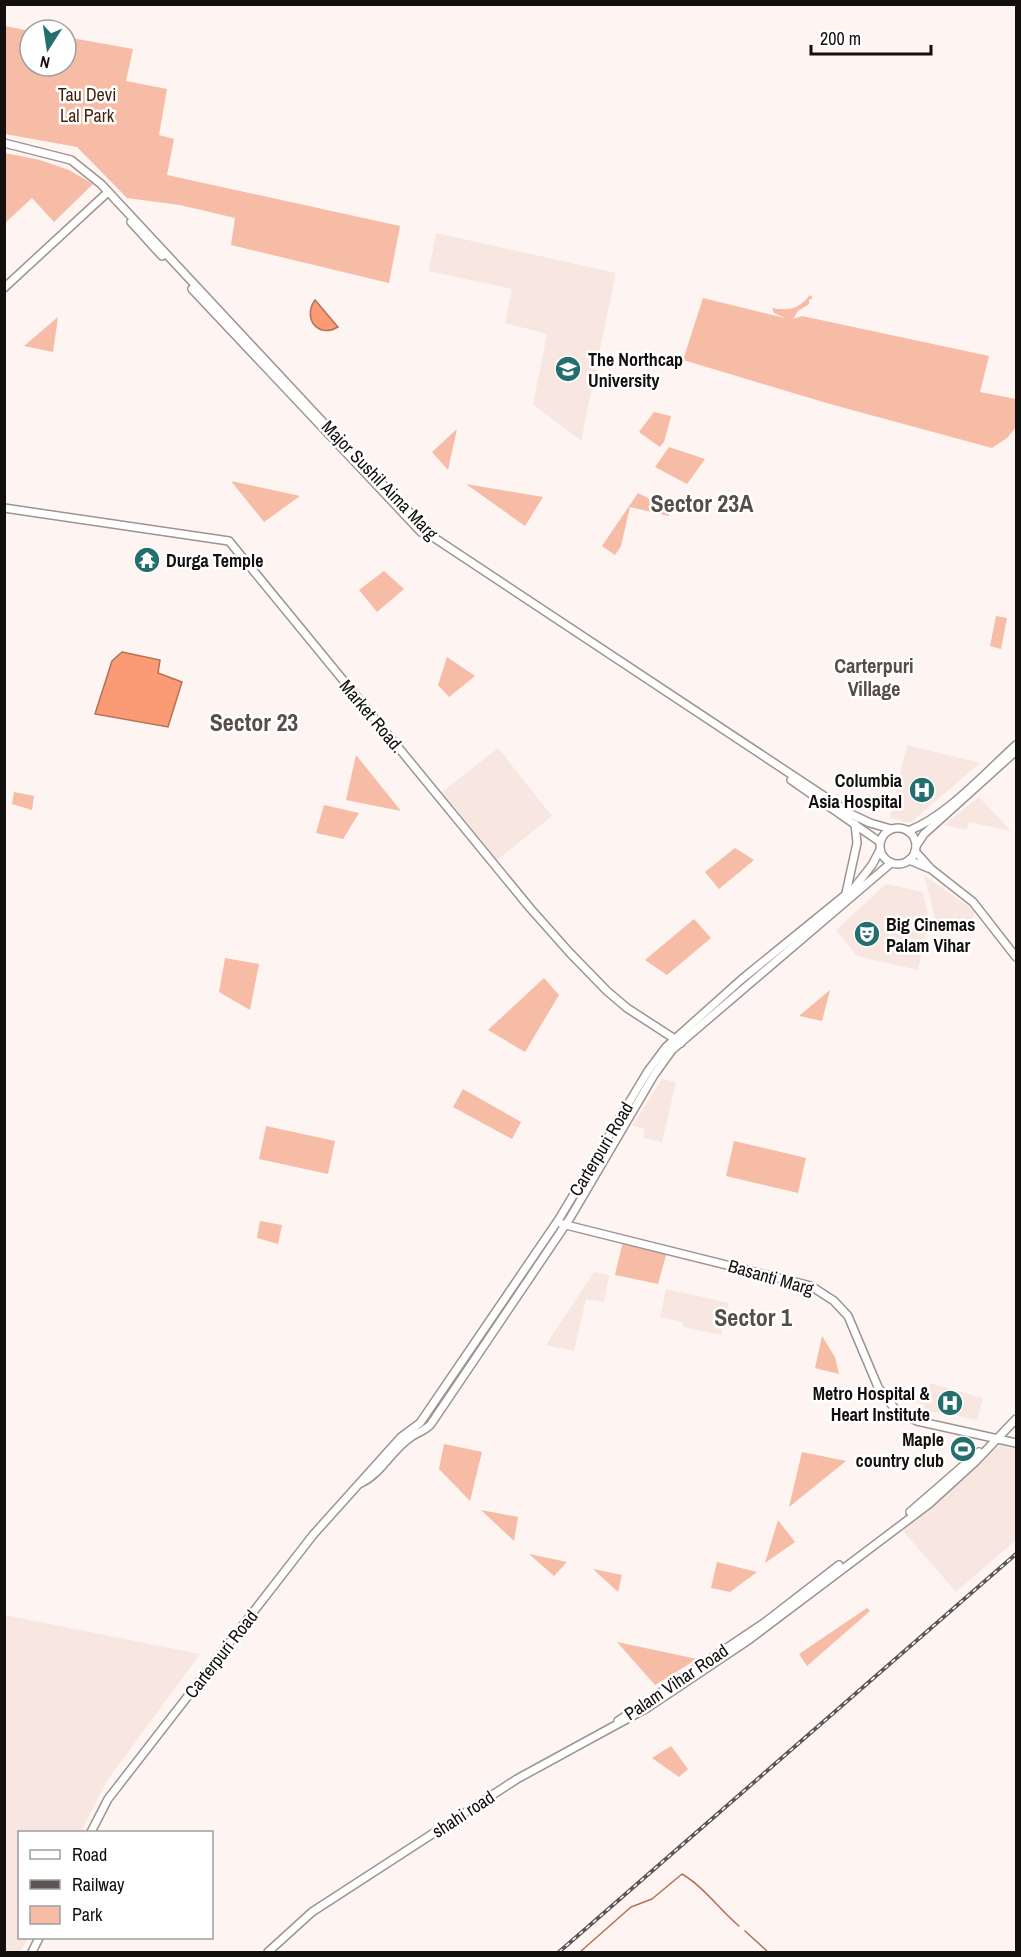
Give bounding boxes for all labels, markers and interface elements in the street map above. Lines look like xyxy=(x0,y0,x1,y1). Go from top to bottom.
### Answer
north arrow xyxy=(18,18,78,78)
scale bar xyxy=(811,18,931,56)
text: 200 m xyxy=(820,26,861,51)
text: N xyxy=(38,51,52,74)
park label: Tau Devi Lal Park xyxy=(58,82,116,128)
place label: The Northcap University xyxy=(588,347,683,393)
school or university icon: The Northcap University xyxy=(553,354,583,384)
street label: Major Sushil Aima Marg xyxy=(316,415,444,546)
district label: Sector 23A xyxy=(651,487,754,519)
temple icon: Durga Temple xyxy=(132,545,162,575)
place label: Durga Temple xyxy=(166,548,263,573)
district label: Carterpuri Village xyxy=(834,652,914,702)
street label: Market Road. xyxy=(334,674,410,758)
district label: Sector 23 xyxy=(210,706,298,738)
place label: Columbia Asia Hospital xyxy=(808,768,903,814)
hospital icon: Columbia Asia Hospital xyxy=(907,775,937,805)
place label: Big Cinemas Palam Vihar xyxy=(886,912,975,958)
theatre icon: Big Cinemas Palam Vihar xyxy=(852,919,882,949)
street label: Carterpuri Road xyxy=(563,1097,639,1201)
street label: Basanti Marg xyxy=(725,1253,817,1301)
district label: Sector 1 xyxy=(714,1301,792,1333)
place label: Metro Hospital & Heart Institute xyxy=(813,1381,930,1427)
hospital icon: Metro Hospital & Heart Institute xyxy=(935,1388,965,1418)
place label: Maple country club xyxy=(855,1427,944,1473)
sports icon: Maple country club xyxy=(948,1434,978,1464)
street label: Carterpuri Road xyxy=(179,1605,263,1703)
street label: Palam Vihar Road xyxy=(619,1638,733,1726)
street label: shahi road xyxy=(427,1785,499,1843)
legend xyxy=(18,1831,213,1939)
text: Road xyxy=(72,1842,107,1867)
text: Railway xyxy=(72,1872,125,1897)
text: Park xyxy=(72,1902,103,1927)

